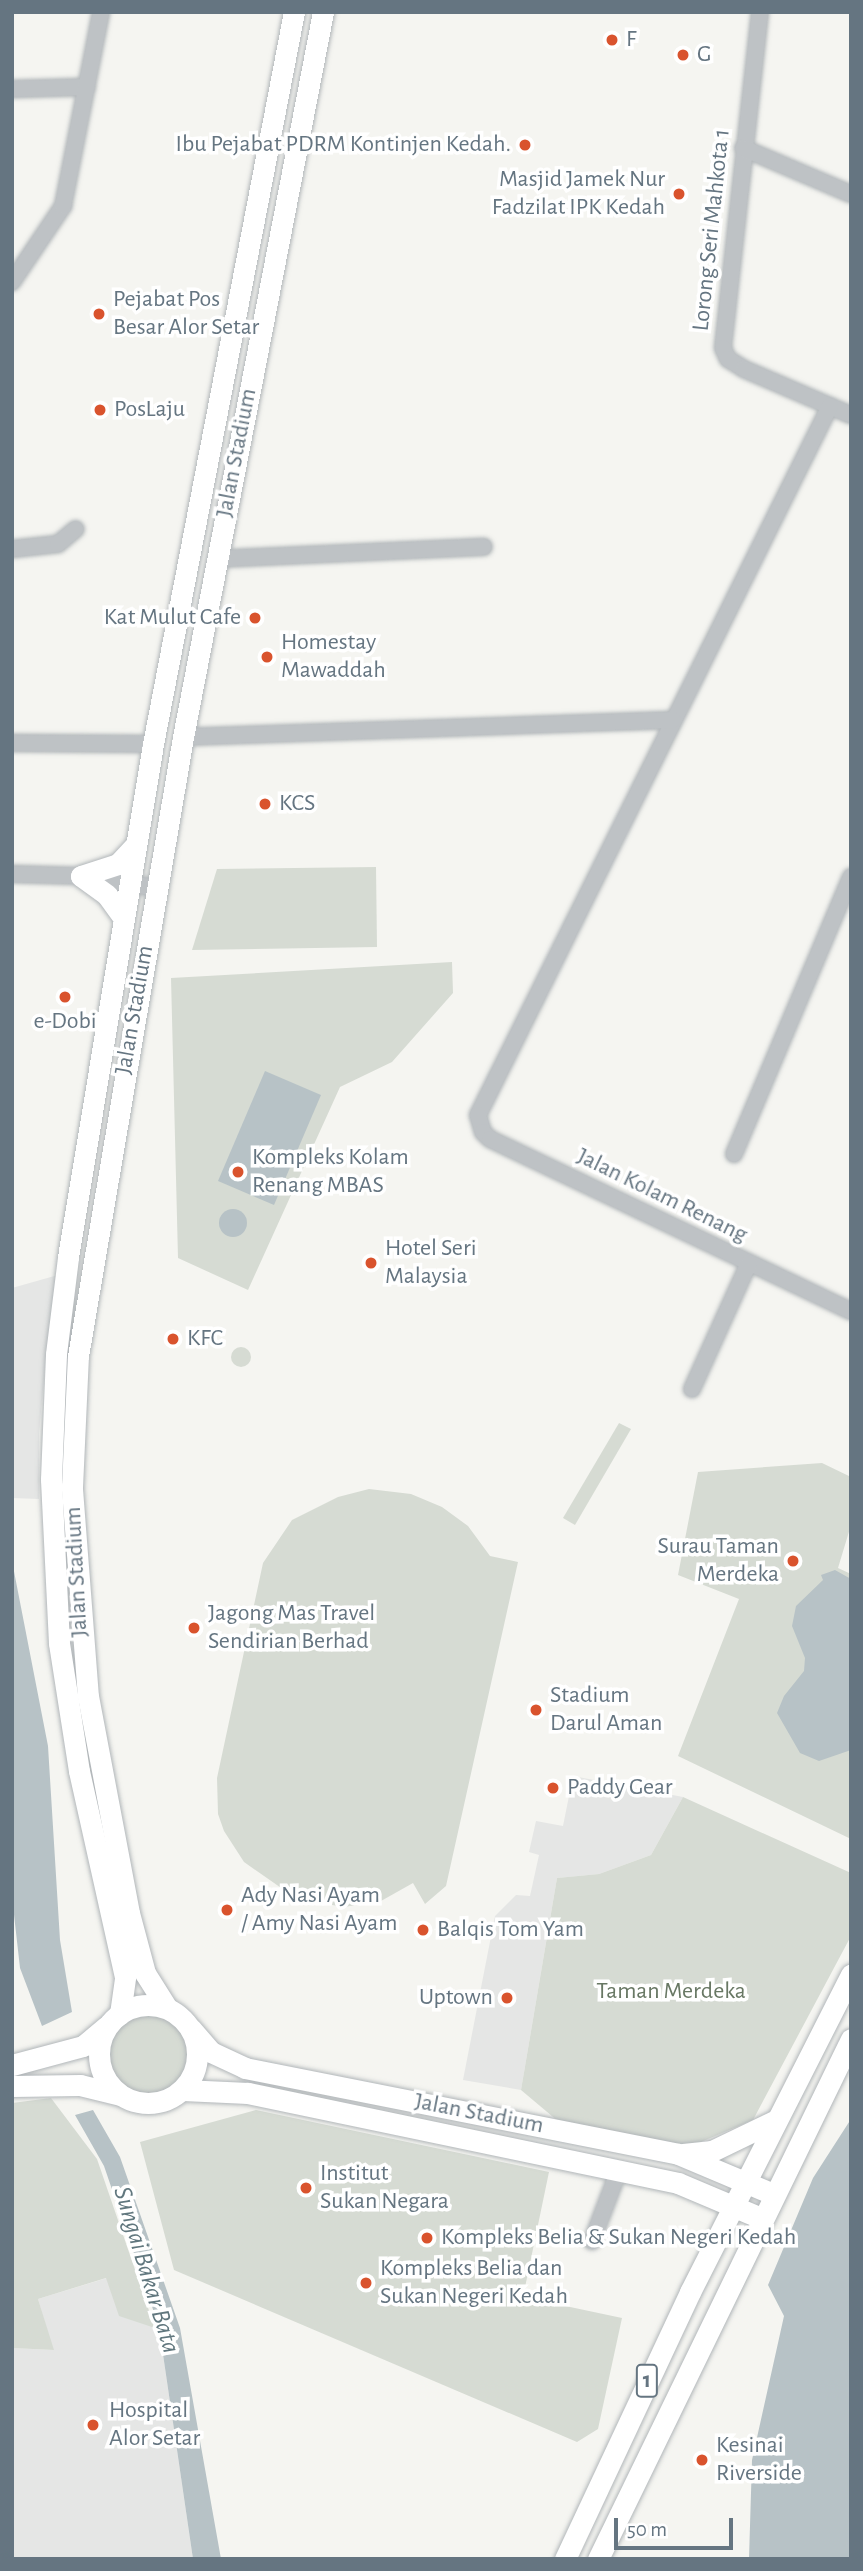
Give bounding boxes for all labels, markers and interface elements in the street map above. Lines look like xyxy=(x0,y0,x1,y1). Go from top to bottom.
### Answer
place label: F xyxy=(626,26,636,54)
marker: F xyxy=(604,32,620,48)
place label: G xyxy=(697,41,711,69)
marker: G xyxy=(675,47,691,63)
street label: Lorong Seri Mahkota 1 xyxy=(687,127,737,333)
place label: Ibu Pejabat PDRM Kontinjen Kedah. xyxy=(176,131,511,159)
marker: Ibu Pejabat PDRM Kontinjen Kedah. xyxy=(517,137,533,153)
place label: Masjid Jamek Nur Fadzilat IPK Kedah xyxy=(492,166,665,222)
marker: Masjid Jamek Nur Fadzilat IPK Kedah xyxy=(671,186,687,202)
place label: Pejabat Pos Besar Alor Setar xyxy=(113,286,259,342)
marker: Pejabat Pos Besar Alor Setar xyxy=(91,306,107,322)
street label: Jalan Stadium xyxy=(210,386,264,520)
place label: PosLaju xyxy=(114,396,185,424)
marker: PosLaju xyxy=(92,402,108,418)
place label: Kat Mulut Cafe xyxy=(104,604,241,632)
marker: Kat Mulut Cafe xyxy=(247,610,263,626)
place label: Homestay Mawaddah xyxy=(281,629,386,685)
marker: Homestay Mawaddah xyxy=(259,649,275,665)
place label: KCS xyxy=(279,790,315,818)
marker: KCS xyxy=(257,796,273,812)
street label: Jalan Stadium xyxy=(109,943,161,1077)
marker: e-Dobi xyxy=(57,989,73,1005)
place label: e-Dobi xyxy=(33,1008,97,1036)
street label: Jalan Kolam Renang xyxy=(572,1142,752,1250)
place label: Kompleks Kolam Renang MBAS xyxy=(252,1144,409,1200)
marker: Kompleks Kolam Renang MBAS xyxy=(230,1164,246,1180)
place label: Hotel Seri Malaysia xyxy=(385,1235,476,1291)
marker: Hotel Seri Malaysia xyxy=(363,1255,379,1271)
place label: KFC xyxy=(187,1325,223,1353)
marker: KFC xyxy=(165,1331,181,1347)
street label: Jalan Stadium xyxy=(59,1506,95,1638)
place label: Surau Taman Merdeka xyxy=(657,1533,779,1589)
marker: Surau Taman Merdeka xyxy=(785,1553,801,1569)
place label: Jagong Mas Travel Sendirian Berhad xyxy=(208,1600,375,1656)
marker: Jagong Mas Travel Sendirian Berhad xyxy=(186,1620,202,1636)
place label: Stadium Darul Aman xyxy=(550,1682,662,1738)
marker: Stadium Darul Aman xyxy=(528,1702,544,1718)
place label: Paddy Gear xyxy=(567,1774,673,1802)
marker: Paddy Gear xyxy=(545,1780,561,1796)
place label: Ady Nasi Ayam / Amy Nasi Ayam xyxy=(241,1882,397,1938)
marker: Ady Nasi Ayam / Amy Nasi Ayam xyxy=(219,1902,235,1918)
place label: Balqis Tom Yam xyxy=(437,1916,584,1944)
marker: Balqis Tom Yam xyxy=(415,1922,431,1938)
park label: Taman Merdeka xyxy=(596,1978,746,2006)
place label: Uptown xyxy=(419,1984,493,2012)
marker: Uptown xyxy=(499,1990,515,2006)
street label: Jalan Stadium xyxy=(412,2087,546,2141)
place label: Institut Sukan Negara xyxy=(320,2160,449,2216)
marker: Institut Sukan Negara xyxy=(298,2180,314,2196)
water label: Sungai Bakar Bata xyxy=(106,2183,186,2357)
place label: Kompleks Belia & Sukan Negeri Kedah xyxy=(441,2224,796,2252)
marker: Kompleks Belia & Sukan Negeri Kedah xyxy=(419,2230,435,2246)
place label: Kompleks Belia dan Sukan Negeri Kedah xyxy=(380,2255,568,2311)
marker: Kompleks Belia dan Sukan Negeri Kedah xyxy=(358,2275,374,2291)
road number: 1 xyxy=(635,2362,659,2400)
place label: Hospital Alor Setar xyxy=(109,2397,200,2453)
marker: Hospital Alor Setar xyxy=(83,2415,103,2435)
place label: Kesinai Riverside xyxy=(716,2432,802,2488)
marker: Kesinai Riverside xyxy=(694,2452,710,2468)
scale bar xyxy=(618,2504,737,2548)
text: 50 m xyxy=(627,2519,667,2540)

